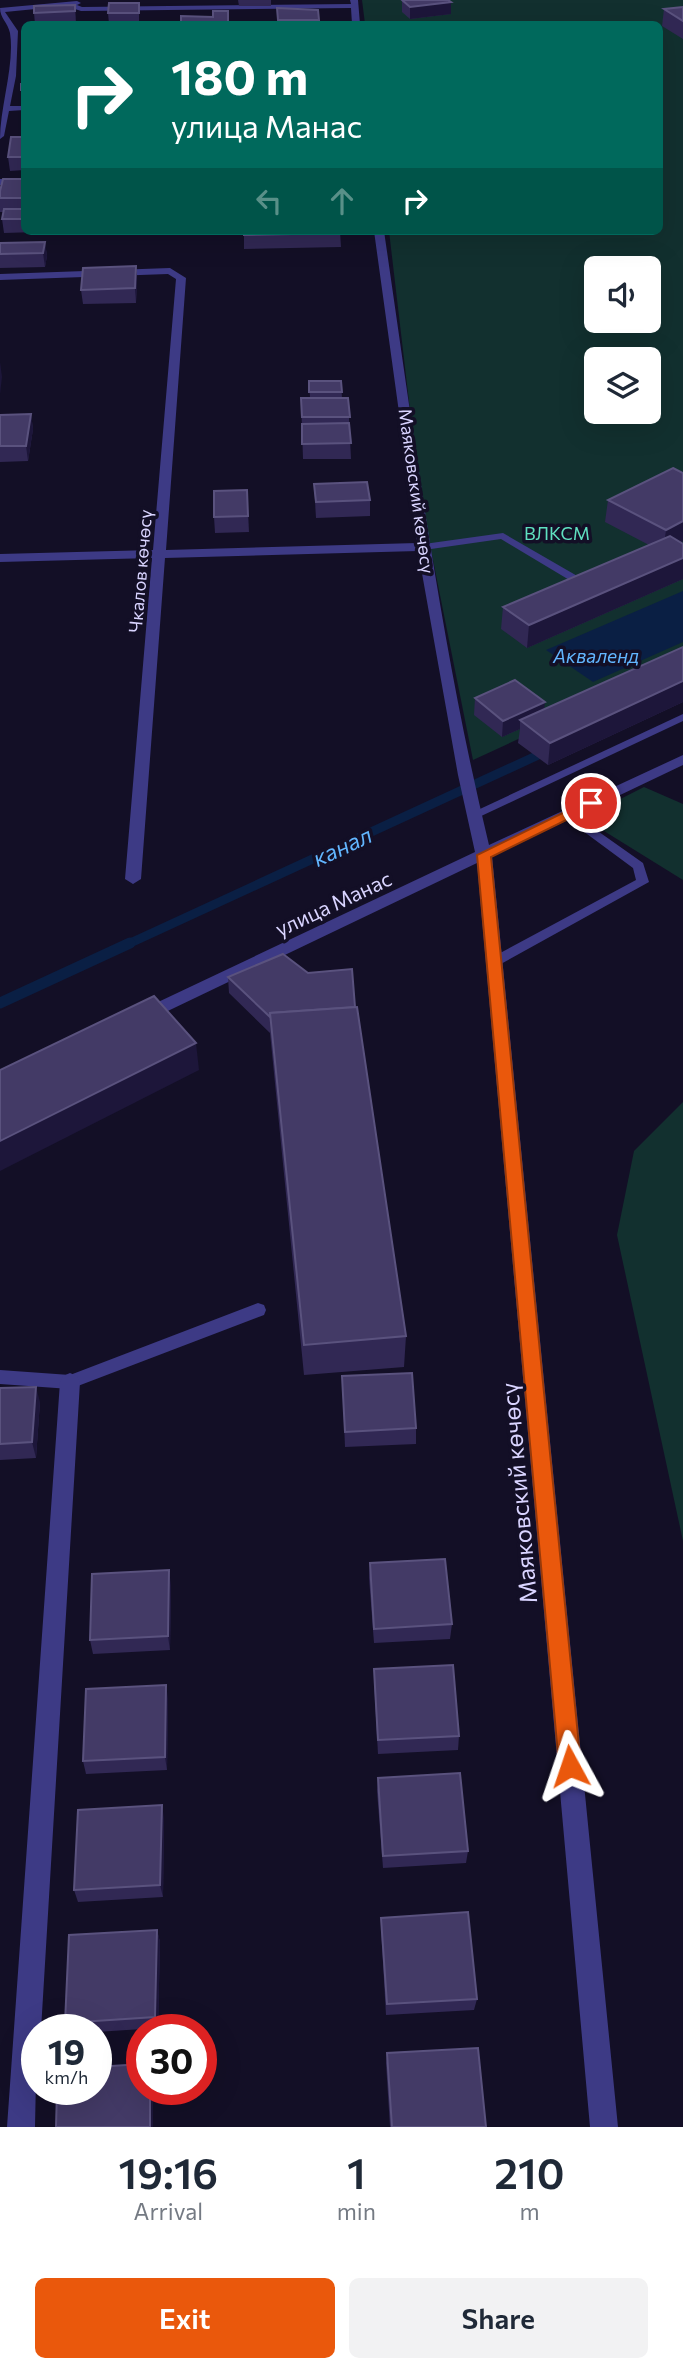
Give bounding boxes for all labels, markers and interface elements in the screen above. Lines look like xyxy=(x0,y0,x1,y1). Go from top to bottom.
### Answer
text: 180 m xyxy=(171,45,308,105)
icon: right xyxy=(56,49,147,140)
text: улица Манас xyxy=(171,105,362,145)
icon: left xyxy=(250,182,288,220)
icon: ahead xyxy=(323,182,361,220)
icon: right xyxy=(396,182,434,220)
map controls xyxy=(584,256,661,424)
button: sound xyxy=(584,256,661,333)
button: layers xyxy=(584,347,661,424)
street label: Маяковский көчөсү xyxy=(395,407,439,575)
street label: Чкалов көчөсү xyxy=(124,508,156,634)
park label: ВЛКСМ xyxy=(524,522,590,544)
water label: Акваленд xyxy=(552,644,639,667)
pin xyxy=(561,773,621,833)
icon: arrive xyxy=(572,784,610,822)
water label: канал xyxy=(308,820,376,872)
street label: улица Манас xyxy=(271,865,395,941)
street label: Маяковский көчөсү xyxy=(494,1381,542,1605)
position arrow xyxy=(533,1729,607,1803)
speed limit sign: 30 xyxy=(126,2014,217,2105)
text: 19 xyxy=(48,2029,85,2072)
text: km/h xyxy=(45,2066,88,2088)
text: 19:16 xyxy=(119,2146,218,2198)
text: 1 xyxy=(347,2146,366,2198)
text: 210 xyxy=(494,2146,564,2198)
text: Arrival xyxy=(134,2197,203,2225)
text: min xyxy=(337,2197,376,2225)
text: m xyxy=(519,2197,539,2225)
button: Exit xyxy=(35,2278,335,2358)
button: Share xyxy=(349,2278,648,2358)

